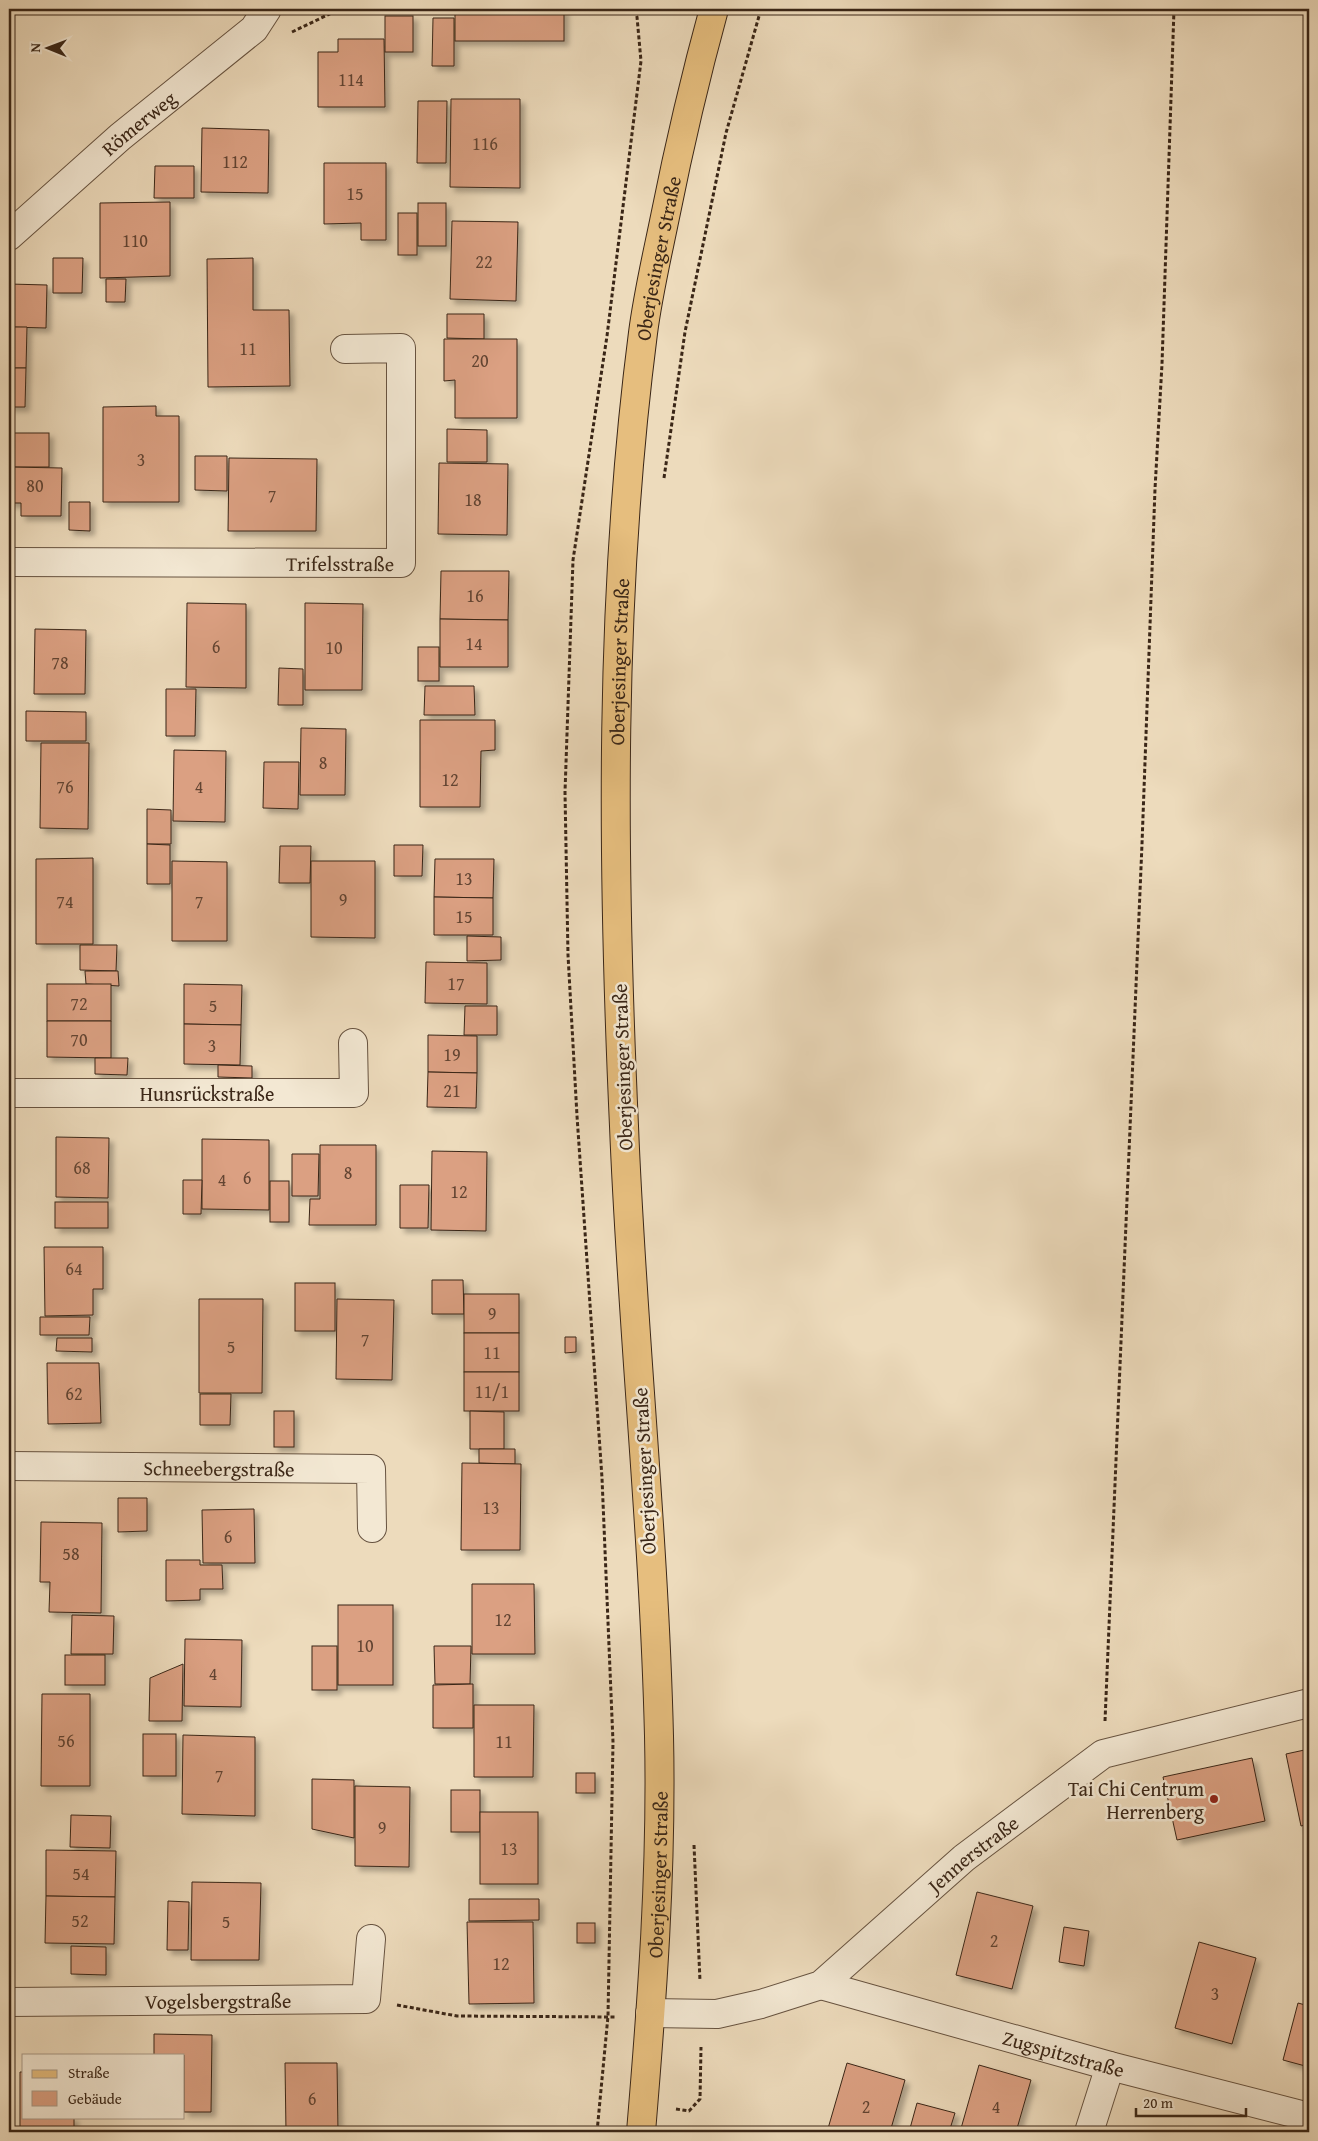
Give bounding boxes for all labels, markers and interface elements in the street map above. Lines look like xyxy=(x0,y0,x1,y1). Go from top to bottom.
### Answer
north arrow xyxy=(22,22,72,72)
text: N xyxy=(25,42,45,53)
house number: 114 xyxy=(338,66,364,93)
street label: Römerweg xyxy=(95,83,182,162)
house number: 116 xyxy=(472,130,498,157)
house number: 112 xyxy=(222,148,248,175)
street label: Oberjesinger Straße xyxy=(628,173,688,342)
house number: 15 xyxy=(346,180,364,207)
house number: 110 xyxy=(122,227,148,254)
house number: 22 xyxy=(475,248,493,275)
house number: 11 xyxy=(239,335,257,362)
house number: 20 xyxy=(471,347,489,374)
house number: 3 xyxy=(137,446,145,473)
house number: 80 xyxy=(26,472,44,499)
house number: 7 xyxy=(268,482,276,509)
house number: 18 xyxy=(464,486,482,513)
street label: Trifelsstraße xyxy=(286,548,394,577)
street label: Oberjesinger Straße xyxy=(602,578,636,746)
house number: 16 xyxy=(466,582,484,609)
house number: 14 xyxy=(465,630,483,657)
house number: 6 xyxy=(212,633,220,660)
house number: 10 xyxy=(325,634,343,661)
house number: 78 xyxy=(51,649,69,676)
house number: 8 xyxy=(319,749,327,776)
house number: 12 xyxy=(441,766,459,793)
house number: 76 xyxy=(56,773,74,800)
house number: 4 xyxy=(195,773,203,800)
house number: 13 xyxy=(455,865,473,892)
house number: 9 xyxy=(339,886,347,913)
house number: 74 xyxy=(56,888,74,915)
house number: 7 xyxy=(195,888,203,915)
house number: 15 xyxy=(455,903,473,930)
house number: 17 xyxy=(447,970,465,997)
street label: Oberjesinger Straße xyxy=(605,983,639,1151)
house number: 72 xyxy=(70,990,88,1017)
house number: 5 xyxy=(209,992,217,1019)
house number: 70 xyxy=(70,1026,88,1053)
house number: 3 xyxy=(208,1032,216,1059)
house number: 19 xyxy=(443,1041,461,1068)
house number: 21 xyxy=(443,1077,461,1104)
street label: Hunsrückstraße xyxy=(140,1079,274,1108)
house number: 68 xyxy=(73,1154,91,1181)
house number: 8 xyxy=(344,1159,352,1186)
house number: 6 xyxy=(243,1164,251,1191)
house number: 4 xyxy=(218,1166,226,1193)
house number: 12 xyxy=(450,1178,468,1205)
house number: 64 xyxy=(65,1255,83,1282)
house number: 9 xyxy=(488,1300,496,1327)
house number: 7 xyxy=(361,1326,369,1353)
house number: 5 xyxy=(227,1333,235,1360)
house number: 11 xyxy=(483,1339,501,1366)
house number: 11/1 xyxy=(475,1378,509,1405)
house number: 62 xyxy=(65,1380,83,1407)
street label: Oberjesinger Straße xyxy=(625,1387,663,1555)
street label: Schneebergstraße xyxy=(143,1453,295,1483)
house number: 13 xyxy=(482,1494,500,1521)
house number: 6 xyxy=(224,1523,232,1550)
house number: 58 xyxy=(62,1540,80,1567)
house number: 12 xyxy=(494,1606,512,1633)
house number: 10 xyxy=(356,1632,374,1659)
house number: 4 xyxy=(209,1660,217,1687)
house number: 56 xyxy=(57,1727,75,1754)
house number: 11 xyxy=(495,1728,513,1755)
house number: 7 xyxy=(215,1762,223,1789)
place label: Tai Chi Centrum Herrenberg xyxy=(1068,1774,1205,1826)
street label: Oberjesinger Straße xyxy=(639,1791,674,1959)
marker: Tai Chi Centrum Herrenberg xyxy=(1208,1793,1220,1805)
street label: Jennerstraße xyxy=(918,1808,1024,1901)
house number: 9 xyxy=(378,1814,386,1841)
house number: 13 xyxy=(500,1835,518,1862)
house number: 54 xyxy=(72,1860,90,1887)
house number: 52 xyxy=(71,1907,89,1934)
house number: 5 xyxy=(222,1908,230,1935)
house number: 2 xyxy=(990,1927,998,1954)
house number: 12 xyxy=(492,1950,510,1977)
house number: 3 xyxy=(1211,1980,1219,2007)
street label: Vogelsbergstraße xyxy=(145,1985,291,2015)
street label: Zugspitzstraße xyxy=(999,2022,1128,2084)
legend xyxy=(22,2054,185,2118)
text: Straße xyxy=(68,2062,110,2083)
house number: 6 xyxy=(308,2085,316,2112)
scale bar xyxy=(1136,2086,1246,2118)
text: Gebäude xyxy=(68,2088,122,2109)
text: 20 m xyxy=(1143,2092,1174,2113)
house number: 2 xyxy=(862,2093,870,2120)
house number: 4 xyxy=(992,2093,1000,2120)

